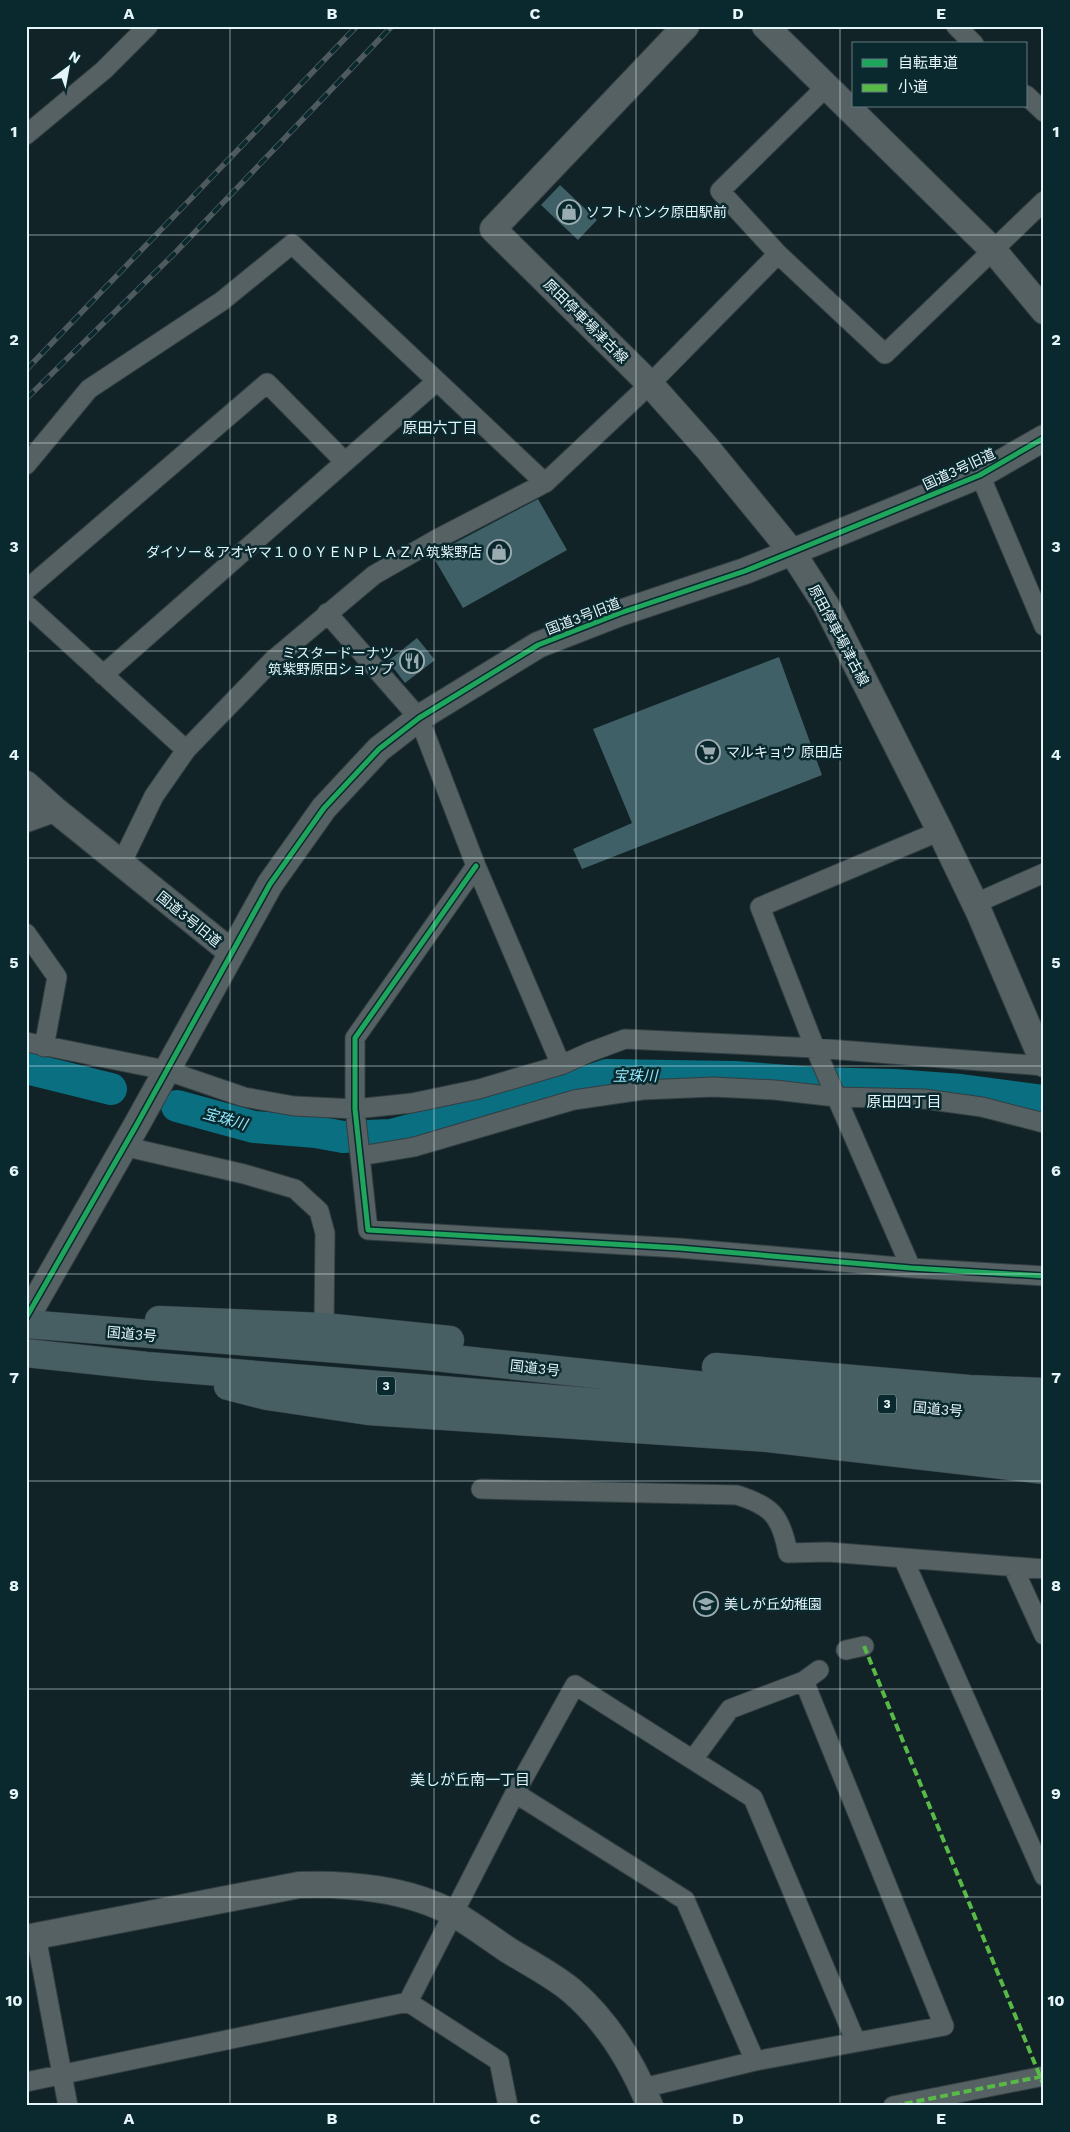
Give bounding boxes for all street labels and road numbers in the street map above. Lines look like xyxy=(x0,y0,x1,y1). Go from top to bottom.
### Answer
street label: 原田停車場津古線 xyxy=(541,276,631,366)
street label: 国道3号旧道 xyxy=(920,445,998,493)
street label: 原田停車場津古線 xyxy=(806,582,872,688)
street label: 国道3号旧道 xyxy=(544,595,622,637)
street label: 国道3号旧道 xyxy=(154,888,224,950)
street label: 国道3号 xyxy=(106,1324,158,1344)
street label: 国道3号 xyxy=(509,1357,561,1379)
road number: 3 xyxy=(377,1376,395,1395)
road number: 3 xyxy=(878,1395,896,1414)
street label: 国道3号 xyxy=(912,1399,964,1419)

